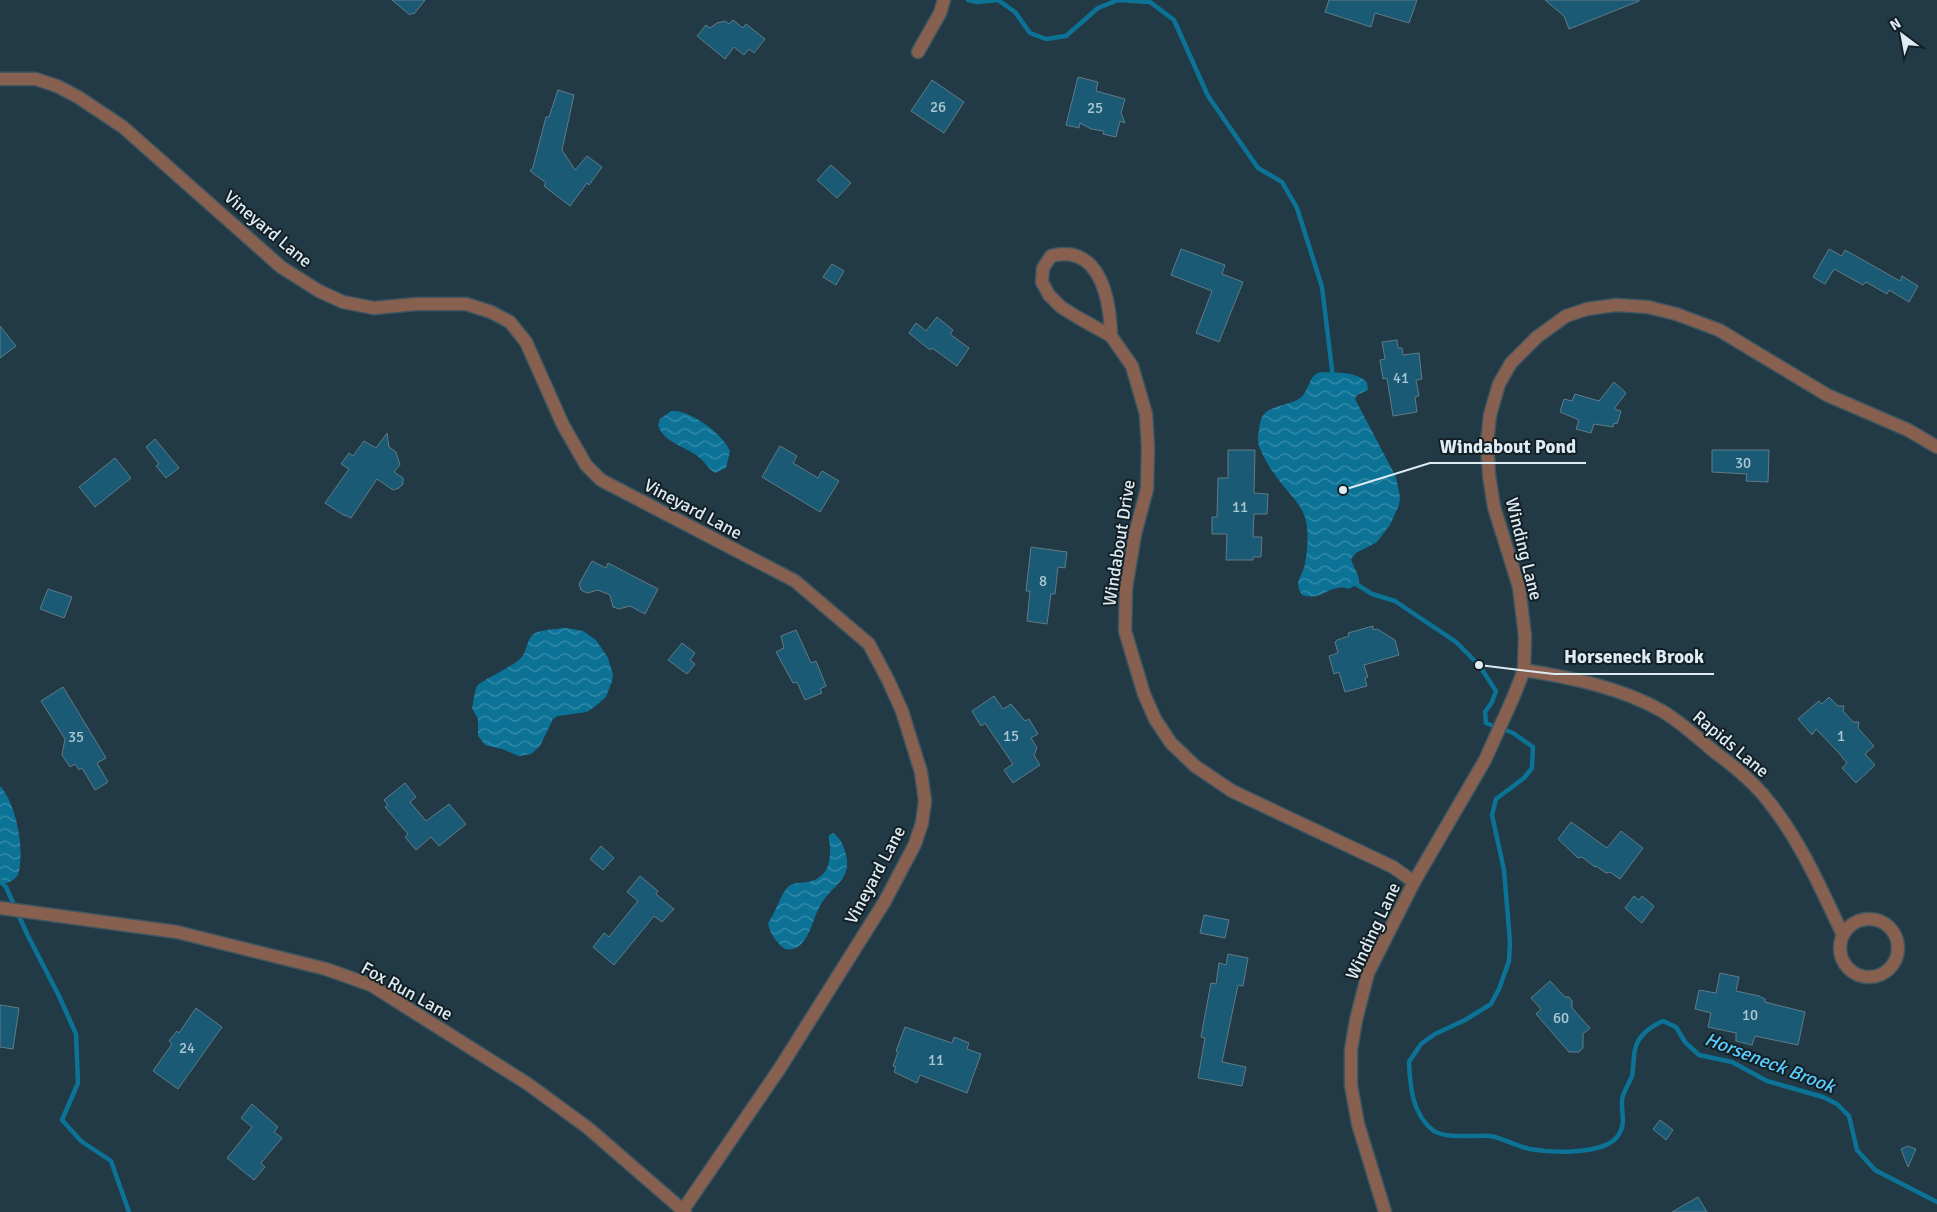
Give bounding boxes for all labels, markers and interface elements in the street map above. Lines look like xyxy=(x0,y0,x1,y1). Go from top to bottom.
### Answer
north arrow xyxy=(1877,10,1927,60)
text: N xyxy=(1887,15,1904,34)
house number: 26 xyxy=(930,98,946,116)
house number: 25 xyxy=(1087,99,1103,117)
street label: Vineyard Lane xyxy=(219,186,317,272)
house number: 41 xyxy=(1393,369,1409,387)
callout: Windabout Pond xyxy=(1430,429,1586,463)
text: Windabout Pond xyxy=(1440,435,1576,459)
house number: 30 xyxy=(1735,454,1751,472)
street label: Vineyard Lane xyxy=(640,474,746,544)
street label: Windabout Drive xyxy=(1098,478,1140,608)
street label: Winding Lane xyxy=(1501,495,1547,603)
house number: 11 xyxy=(1232,498,1248,516)
house number: 8 xyxy=(1039,572,1047,590)
callout: Horseneck Brook xyxy=(1554,640,1714,674)
text: Horseneck Brook xyxy=(1564,645,1704,669)
street label: Rapids Lane xyxy=(1688,706,1774,782)
house number: 15 xyxy=(1003,727,1019,745)
house number: 1 xyxy=(1837,727,1845,745)
house number: 35 xyxy=(68,728,84,746)
street label: Vineyard Lane xyxy=(840,822,910,928)
street label: Winding Lane xyxy=(1341,879,1405,983)
street label: Fox Run Lane xyxy=(357,957,457,1025)
house number: 10 xyxy=(1742,1006,1758,1024)
house number: 60 xyxy=(1553,1009,1569,1027)
water label: Horseneck Brook xyxy=(1701,1027,1839,1099)
house number: 24 xyxy=(179,1039,195,1057)
house number: 11 xyxy=(928,1051,944,1069)

